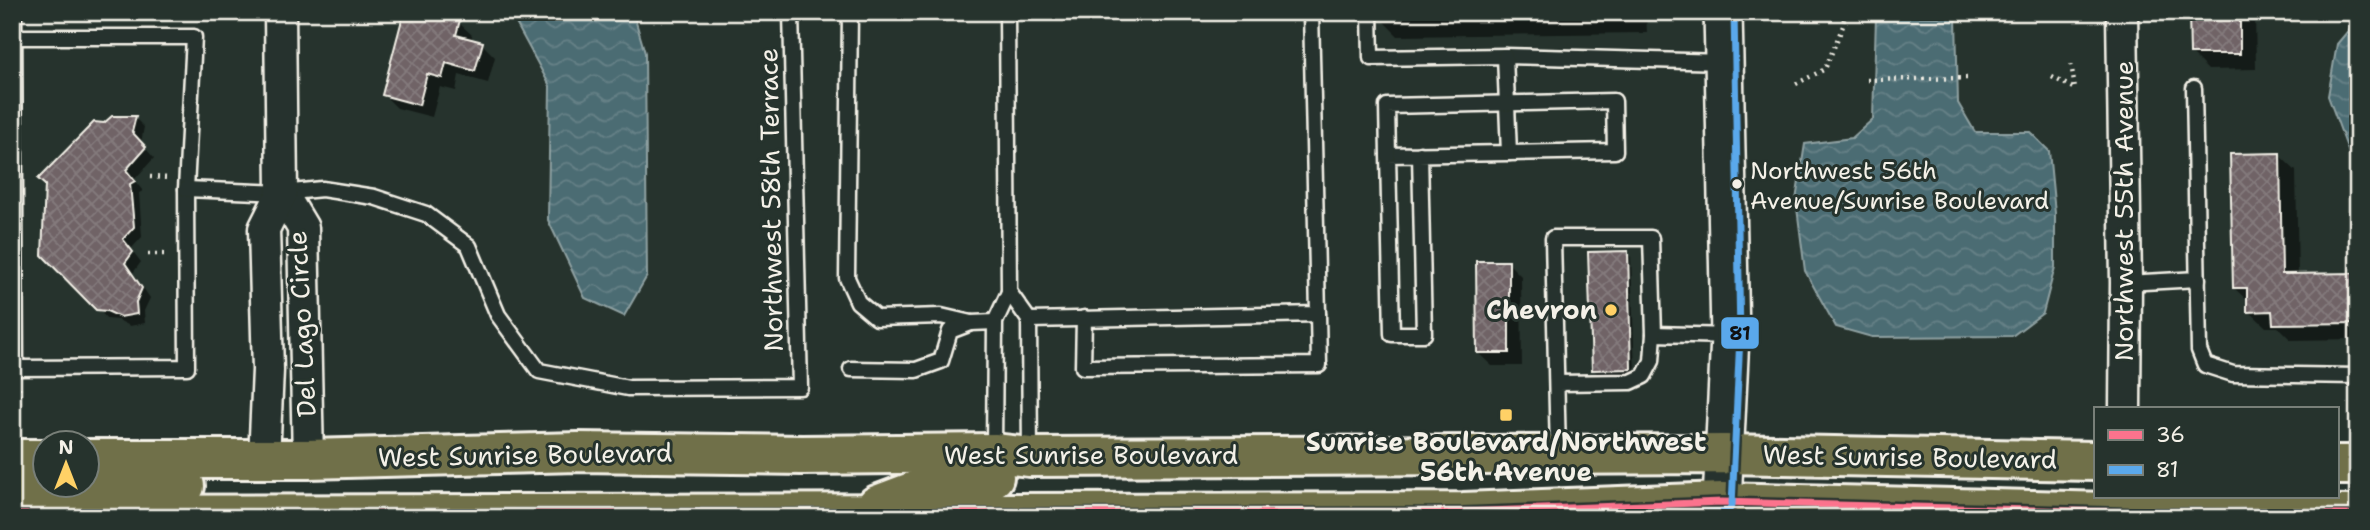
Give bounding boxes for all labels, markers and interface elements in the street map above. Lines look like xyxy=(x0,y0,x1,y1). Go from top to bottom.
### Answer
street label: Northwest 58th Terrace xyxy=(750,48,791,352)
street label: Northwest 55th Avenue xyxy=(2106,60,2141,362)
place label: Northwest 56th Avenue/Sunrise Boulevard xyxy=(1750,155,2049,217)
marker: Northwest 56th Avenue/Sunrise Boulevard xyxy=(1730,177,1744,191)
street label: Del Lago Circle xyxy=(279,230,324,418)
place label: Chevron xyxy=(1486,292,1597,327)
marker: Chevron xyxy=(1603,302,1619,318)
line badge: 81 xyxy=(1720,316,1760,350)
text: 81 xyxy=(1729,321,1751,346)
marker: Sunrise Boulevard/Northwest 56th Avenue xyxy=(1498,407,1514,423)
legend xyxy=(2094,407,2338,498)
text: 36 xyxy=(2156,421,2185,449)
place label: Sunrise Boulevard/Northwest 56th Avenue xyxy=(1306,424,1706,489)
north arrow xyxy=(32,428,102,498)
street label: West Sunrise Boulevard xyxy=(377,434,673,475)
text: N xyxy=(58,435,74,460)
street label: West Sunrise Boulevard xyxy=(1762,436,2058,477)
street label: West Sunrise Boulevard xyxy=(944,437,1238,472)
text: 81 xyxy=(2156,456,2179,484)

